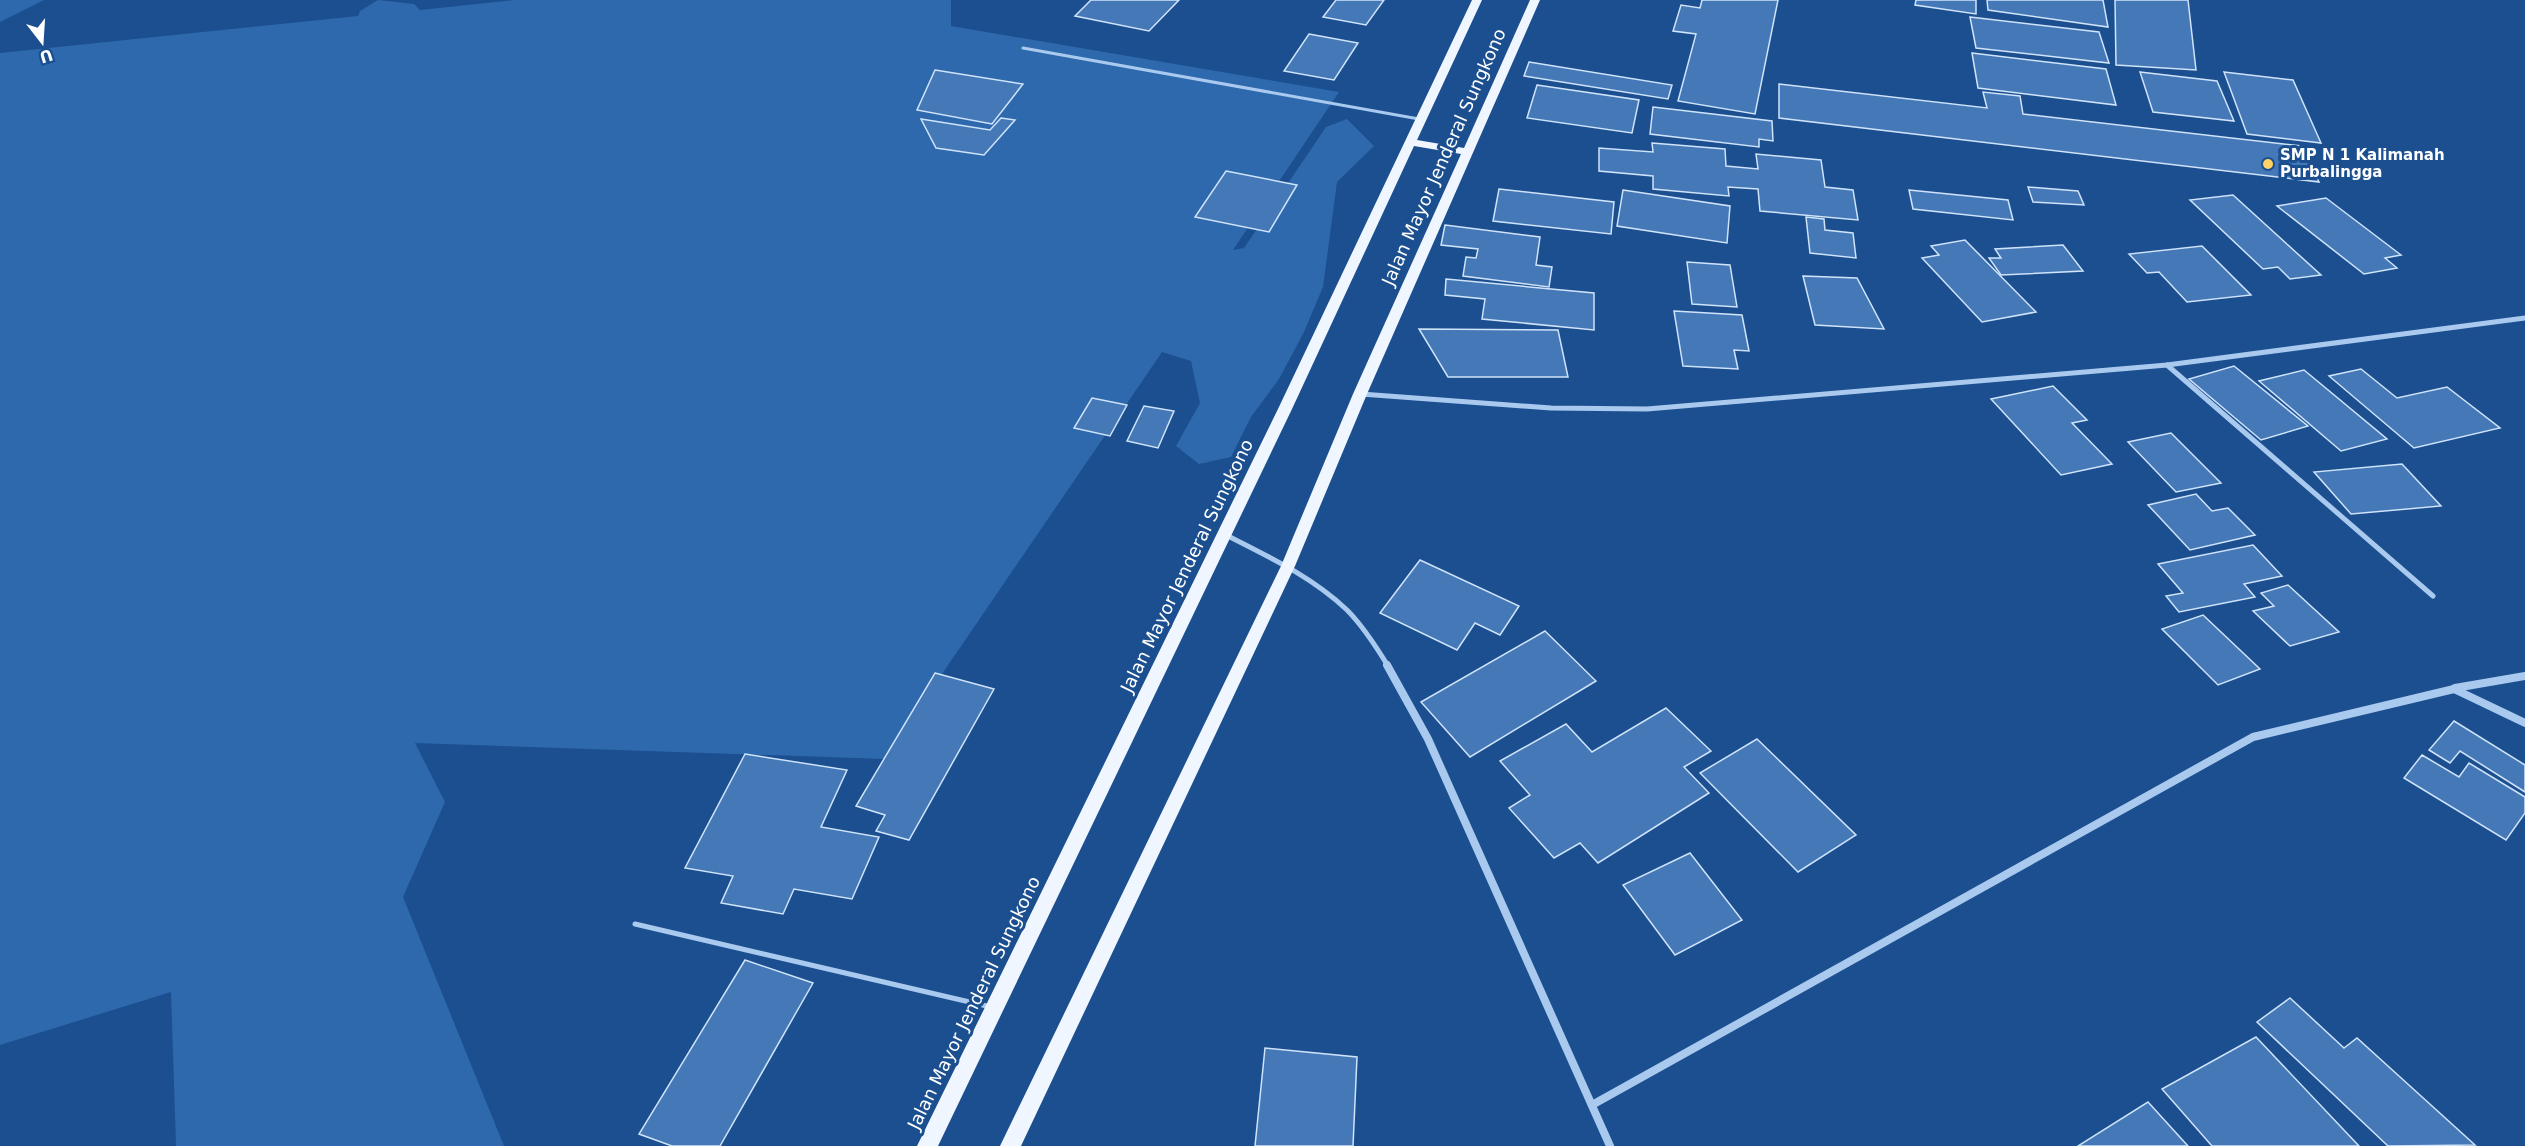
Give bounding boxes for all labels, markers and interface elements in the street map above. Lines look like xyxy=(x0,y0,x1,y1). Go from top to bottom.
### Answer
north arrow xyxy=(12,12,72,72)
street label: Jalan Mayor Jenderal Sungkono xyxy=(1377,25,1510,290)
text: U xyxy=(37,45,55,67)
place label: SMP N 1 Kalimanah Purbalingga xyxy=(2280,146,2445,181)
marker: SMP N 1 Kalimanah Purbalingga xyxy=(2261,157,2275,171)
street label: Jalan Mayor Jenderal Sungkono xyxy=(1115,436,1257,697)
street label: Jalan Mayor Jenderal Sungkono xyxy=(902,873,1044,1134)

